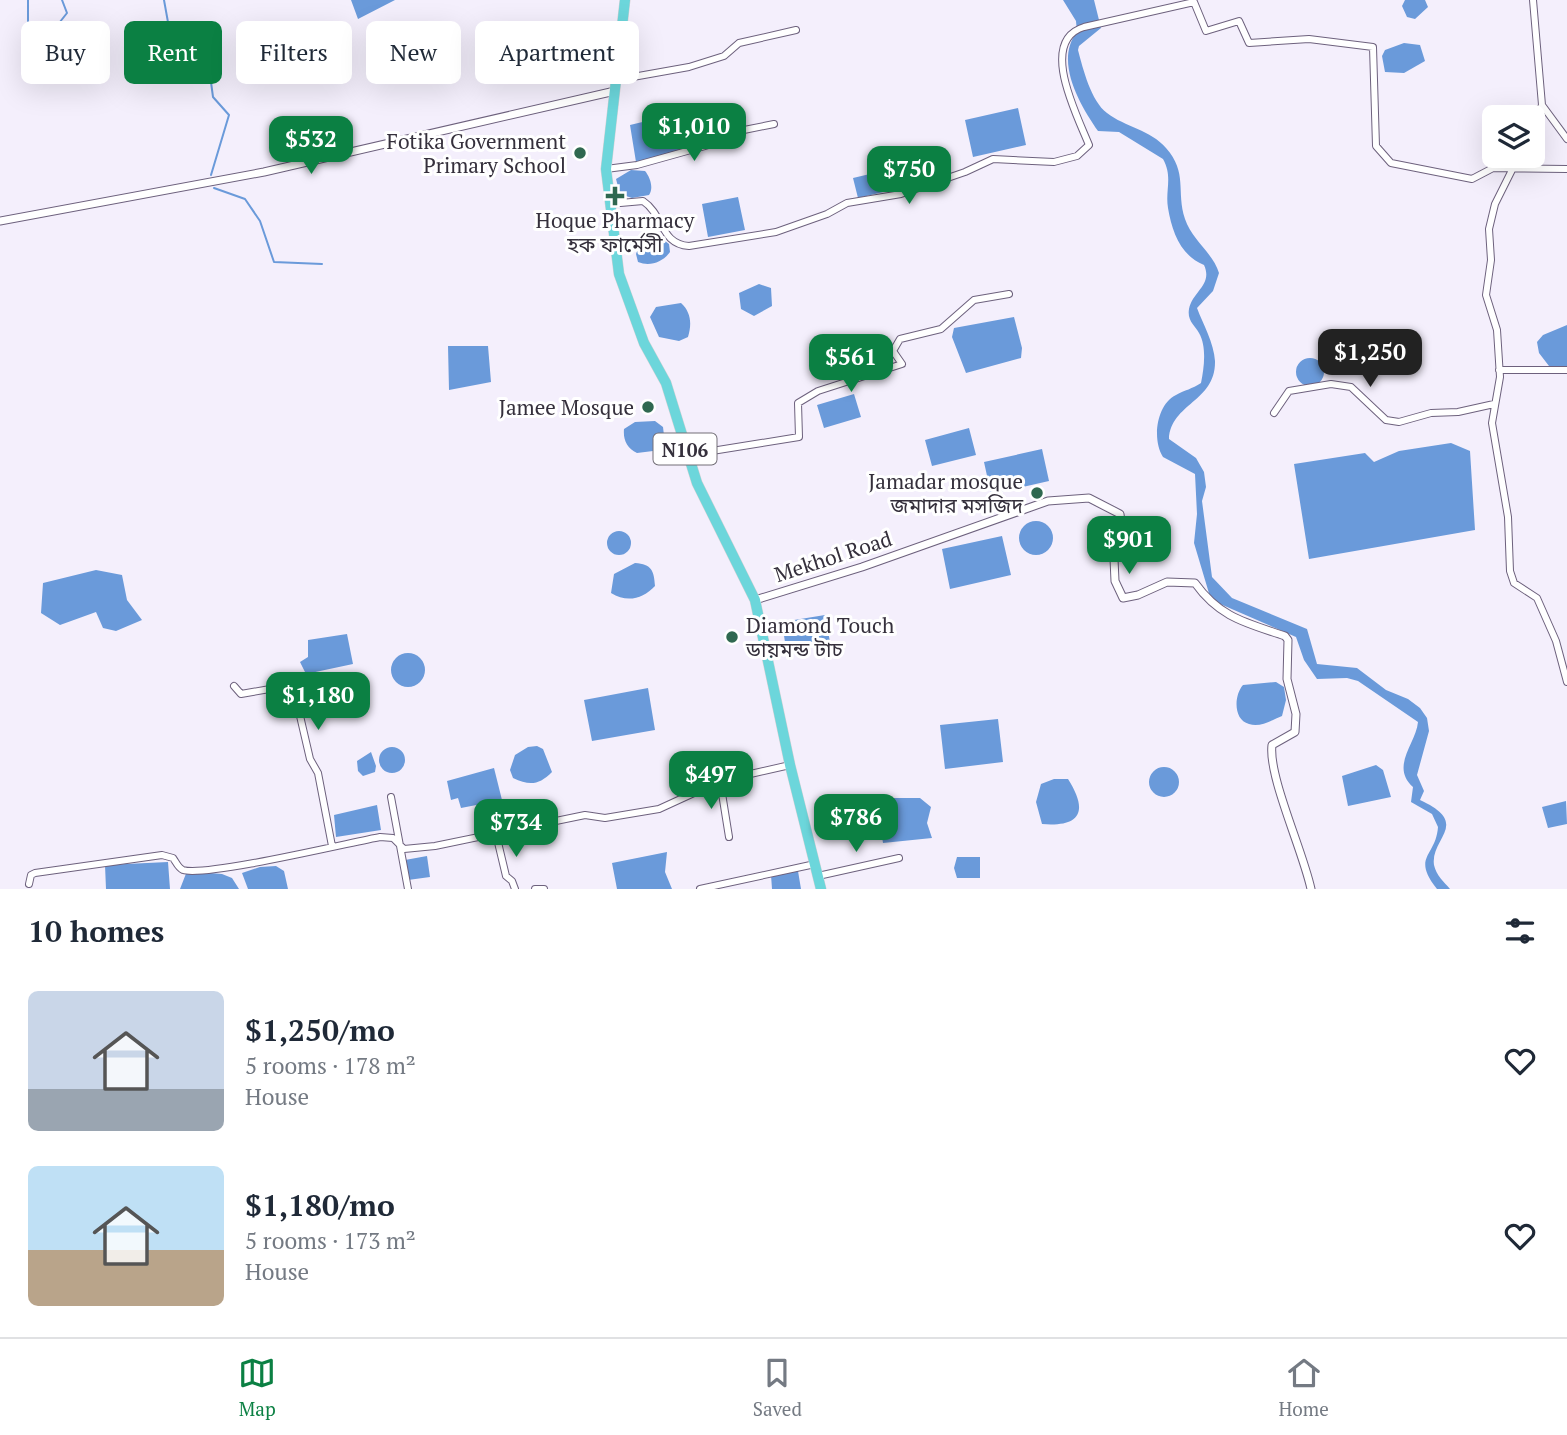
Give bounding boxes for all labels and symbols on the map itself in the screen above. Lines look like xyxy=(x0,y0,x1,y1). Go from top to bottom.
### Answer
pin: $1,010 xyxy=(637,104,751,163)
pin: $532 xyxy=(270,116,352,176)
place label: Fotika Government Primary School xyxy=(387,127,566,179)
marker: Fotika Government Primary School xyxy=(572,145,588,161)
pin: $750 xyxy=(868,146,950,206)
marker: Hoque Pharmacy হক ফার্মেসী xyxy=(607,188,623,204)
place label: Hoque Pharmacy হক ফার্মেসী xyxy=(536,206,695,258)
pin: $1,250 xyxy=(1313,330,1427,389)
pin: $561 xyxy=(810,334,892,394)
place label: Jamee Mosque xyxy=(499,393,634,421)
marker: Jamee Mosque xyxy=(640,399,656,415)
road number: N106 xyxy=(654,433,716,464)
place label: Jamadar mosque জমাদার মসজিদ xyxy=(868,467,1023,519)
marker: Jamadar mosque জমাদার মসজিদ xyxy=(1029,485,1045,501)
pin: $901 xyxy=(1088,516,1170,576)
street label: Mekhol Road xyxy=(771,524,896,588)
place label: Diamond Touch ডায়মন্ড টাচ xyxy=(745,611,894,663)
marker: Diamond Touch ডায়মন্ড টাচ xyxy=(724,629,740,645)
pin: $1,180 xyxy=(261,672,375,732)
pin: $497 xyxy=(670,752,752,811)
pin: $786 xyxy=(815,794,897,854)
pin: $734 xyxy=(475,800,557,859)

